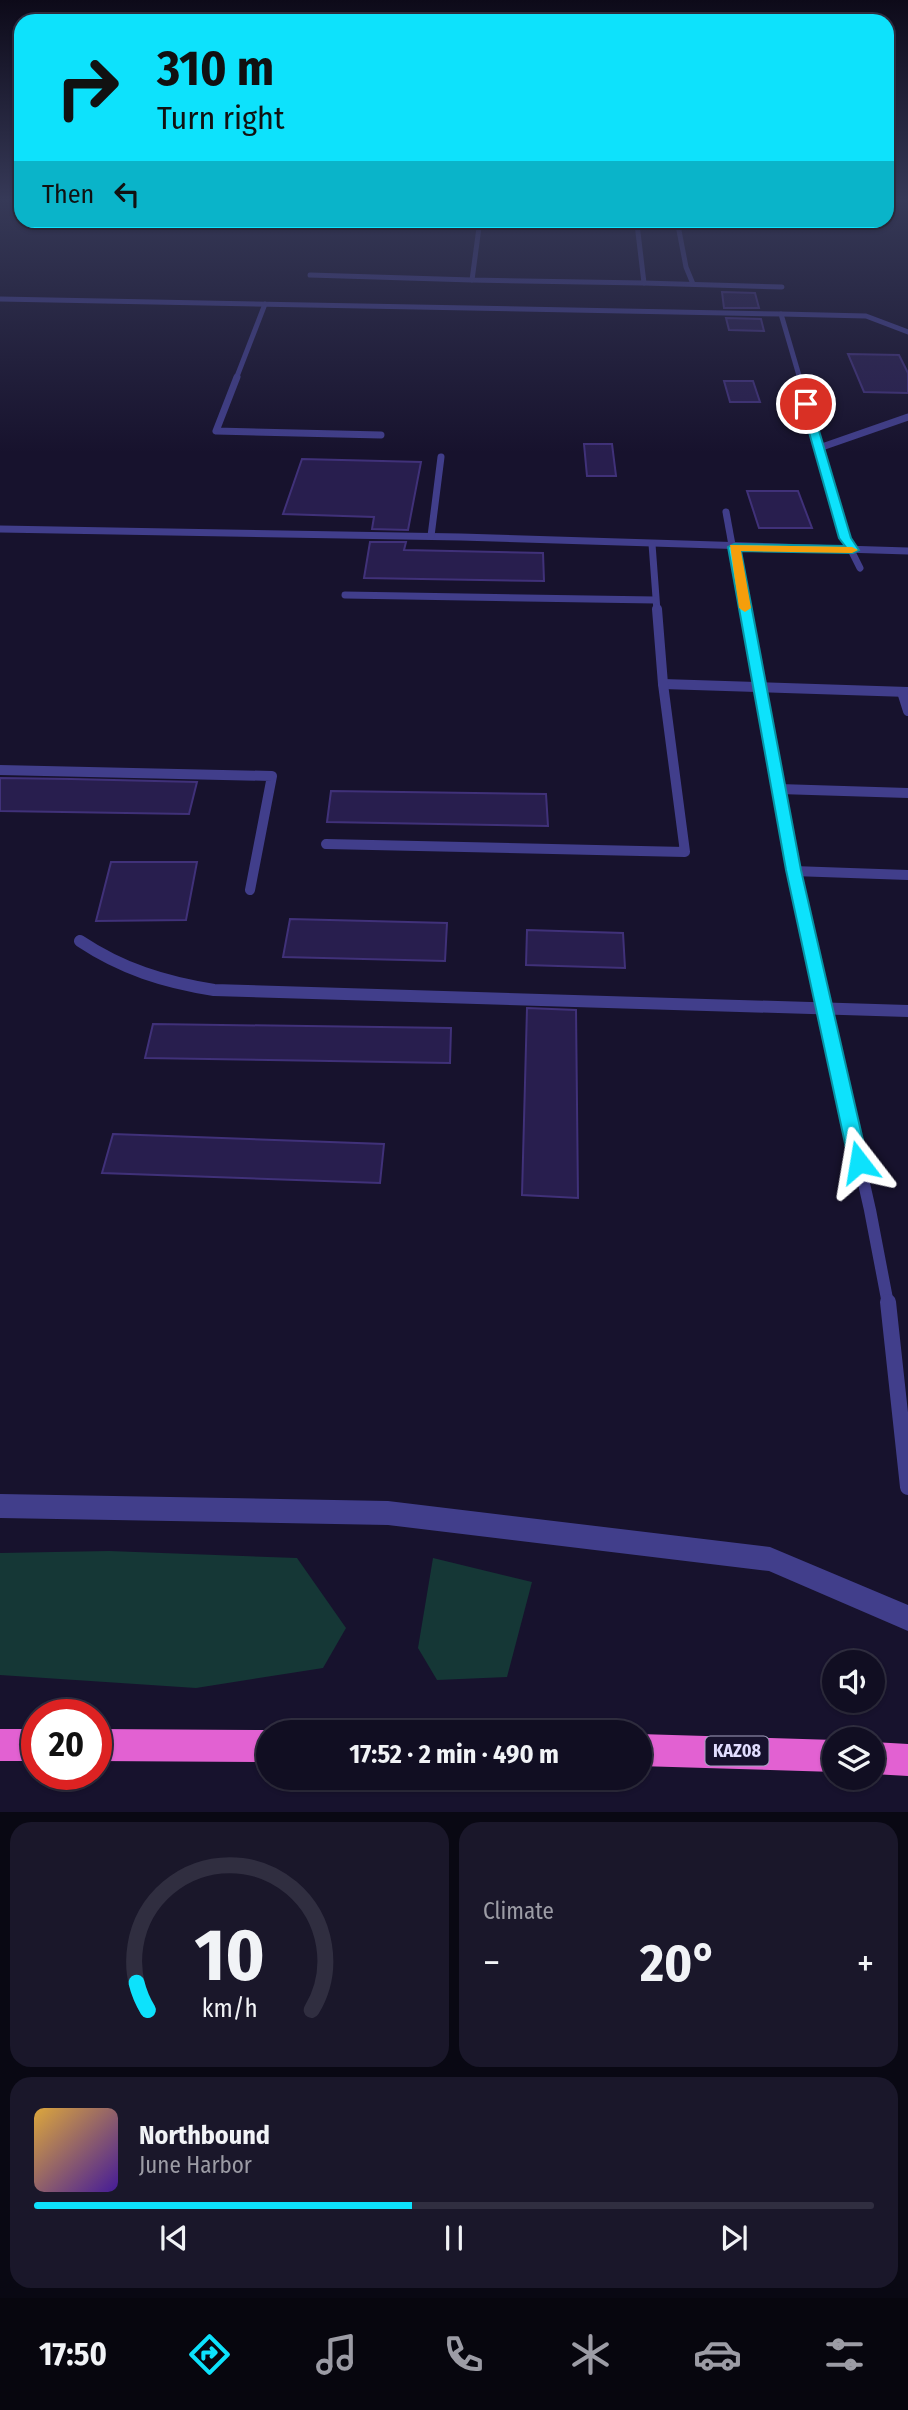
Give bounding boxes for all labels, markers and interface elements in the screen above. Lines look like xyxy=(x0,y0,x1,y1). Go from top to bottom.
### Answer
text: 310 m xyxy=(157,39,274,98)
icon: right xyxy=(42,42,133,133)
text: Turn right xyxy=(157,99,284,137)
icon: left xyxy=(108,175,146,213)
text: Then xyxy=(42,179,94,210)
pin xyxy=(776,374,836,434)
icon: arrive xyxy=(787,385,825,423)
position arrow xyxy=(822,1125,896,1199)
map controls xyxy=(822,1650,885,1790)
button: sound xyxy=(822,1650,885,1713)
speed limit sign: 20 xyxy=(21,1699,112,1790)
button: layers xyxy=(822,1727,885,1790)
road number: KAZ08 xyxy=(706,1736,768,1766)
text: 17:52 · 2 min · 490 m xyxy=(349,1739,559,1770)
text: Climate xyxy=(483,1897,554,1925)
text: 10 xyxy=(194,1913,265,2000)
text: 20° xyxy=(640,1932,717,1995)
text: − xyxy=(483,1940,500,1986)
text: + xyxy=(857,1940,874,1986)
text: km/h xyxy=(202,1994,257,2024)
text: Northbound xyxy=(139,2120,270,2151)
text: June Harbor xyxy=(139,2151,252,2179)
icon: previous xyxy=(155,2219,193,2257)
icon: pause xyxy=(435,2219,473,2257)
icon: next xyxy=(715,2219,753,2257)
icon: directions xyxy=(185,2330,234,2379)
icon: music xyxy=(312,2330,361,2379)
icon: phone xyxy=(439,2330,488,2379)
icon: climate xyxy=(566,2330,615,2379)
icon: car xyxy=(693,2330,742,2379)
icon: filters xyxy=(820,2330,869,2379)
text: 17:50 xyxy=(39,2335,107,2373)

